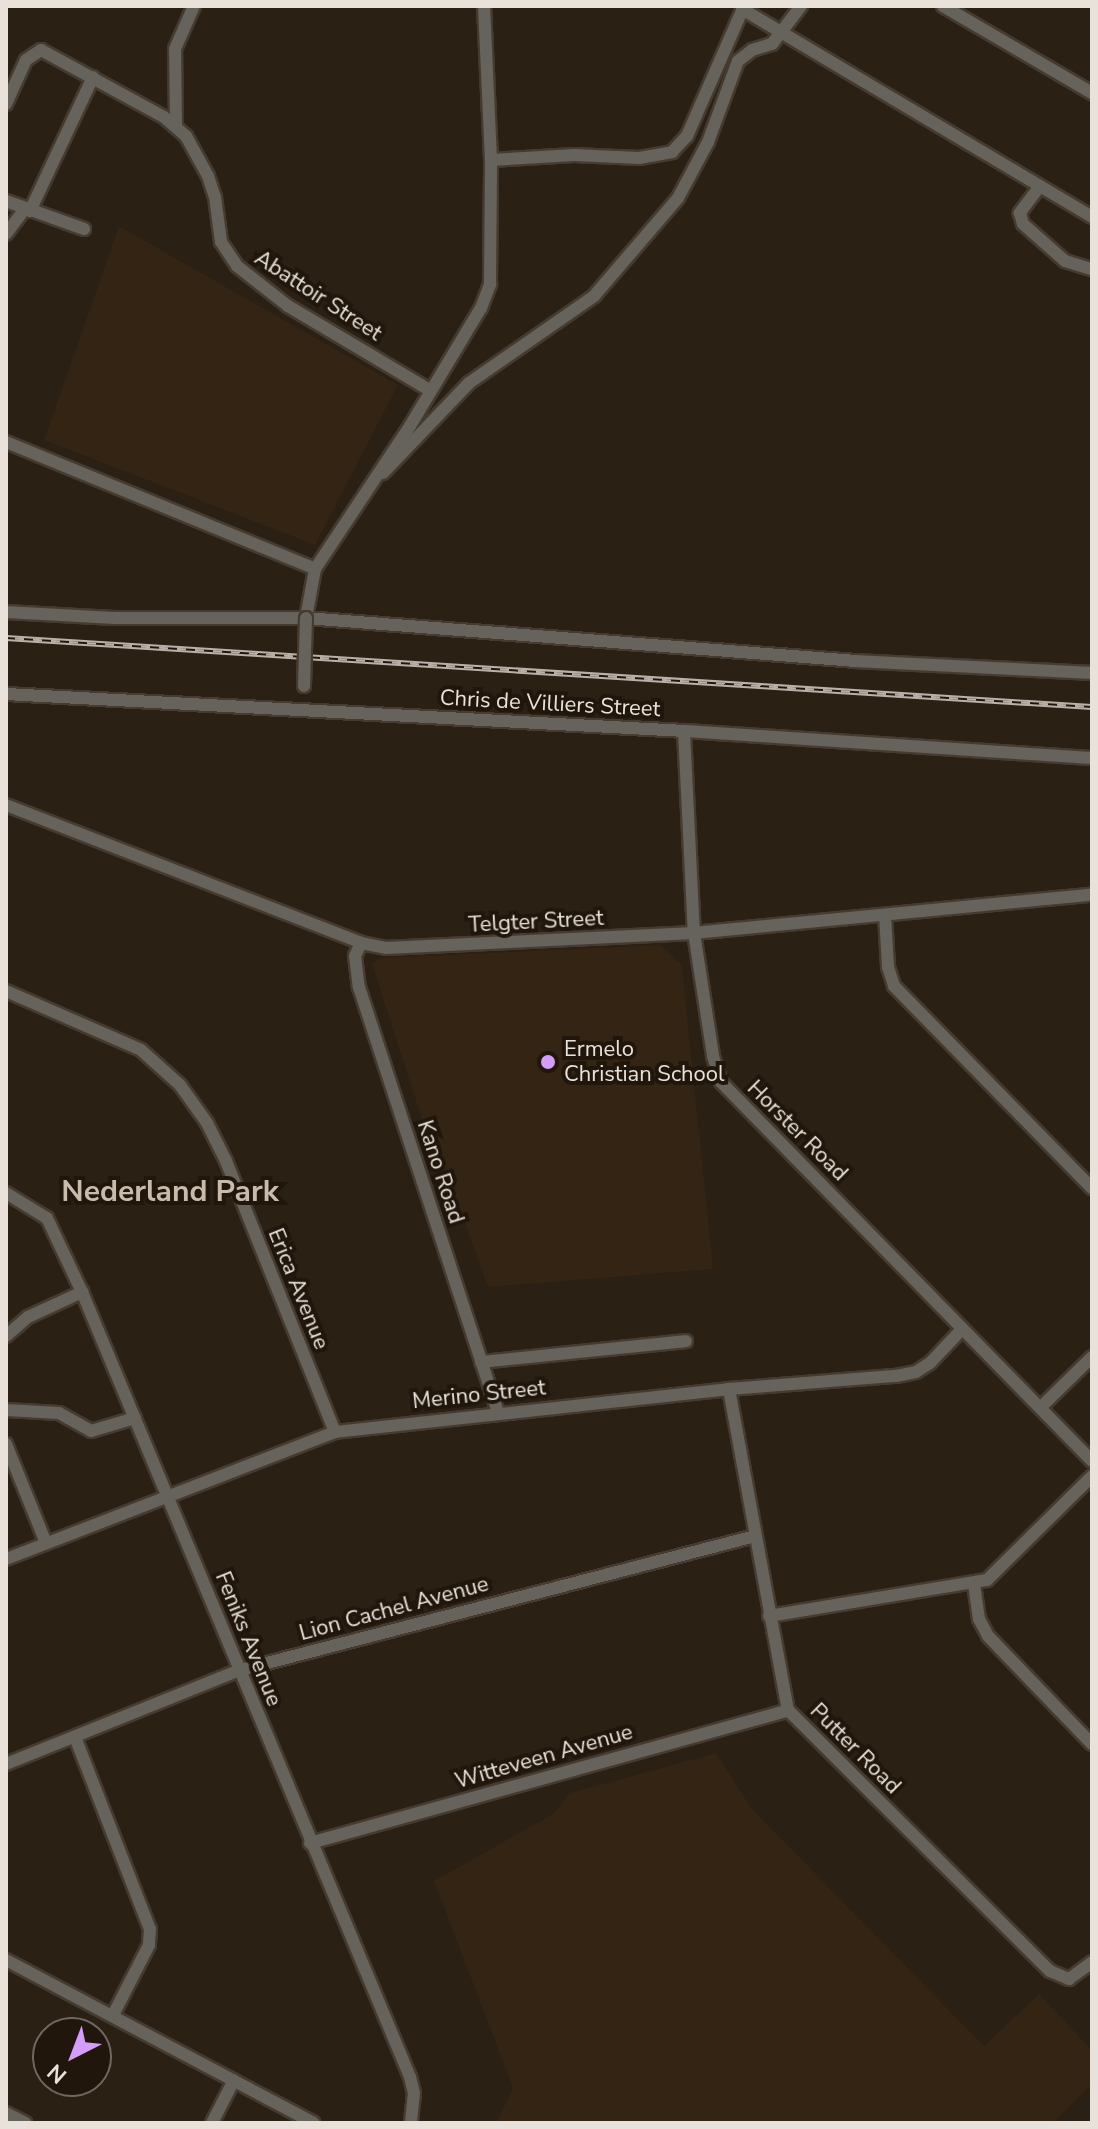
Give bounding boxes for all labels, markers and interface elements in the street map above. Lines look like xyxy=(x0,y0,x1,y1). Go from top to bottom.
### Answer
street label: Abattoir Street xyxy=(249,245,387,347)
street label: Chris de Villiers Street xyxy=(439,685,661,723)
street label: Telgter Street xyxy=(468,905,604,939)
place label: Ermelo Christian School xyxy=(564,1036,725,1088)
marker: Ermelo Christian School xyxy=(539,1053,557,1071)
street label: Horster Road xyxy=(741,1075,853,1187)
street label: Kano Road xyxy=(411,1117,469,1227)
district label: Nederland Park xyxy=(61,1174,279,1210)
street label: Erica Avenue xyxy=(262,1225,334,1353)
street label: Merino Street xyxy=(411,1375,547,1415)
street label: Feniks Avenue xyxy=(209,1568,287,1710)
street label: Lion Cachel Avenue xyxy=(296,1571,492,1647)
street label: Putter Road xyxy=(804,1698,906,1800)
street label: Witteveen Avenue xyxy=(452,1719,636,1795)
north arrow xyxy=(32,2017,112,2097)
text: N xyxy=(41,2057,73,2090)

